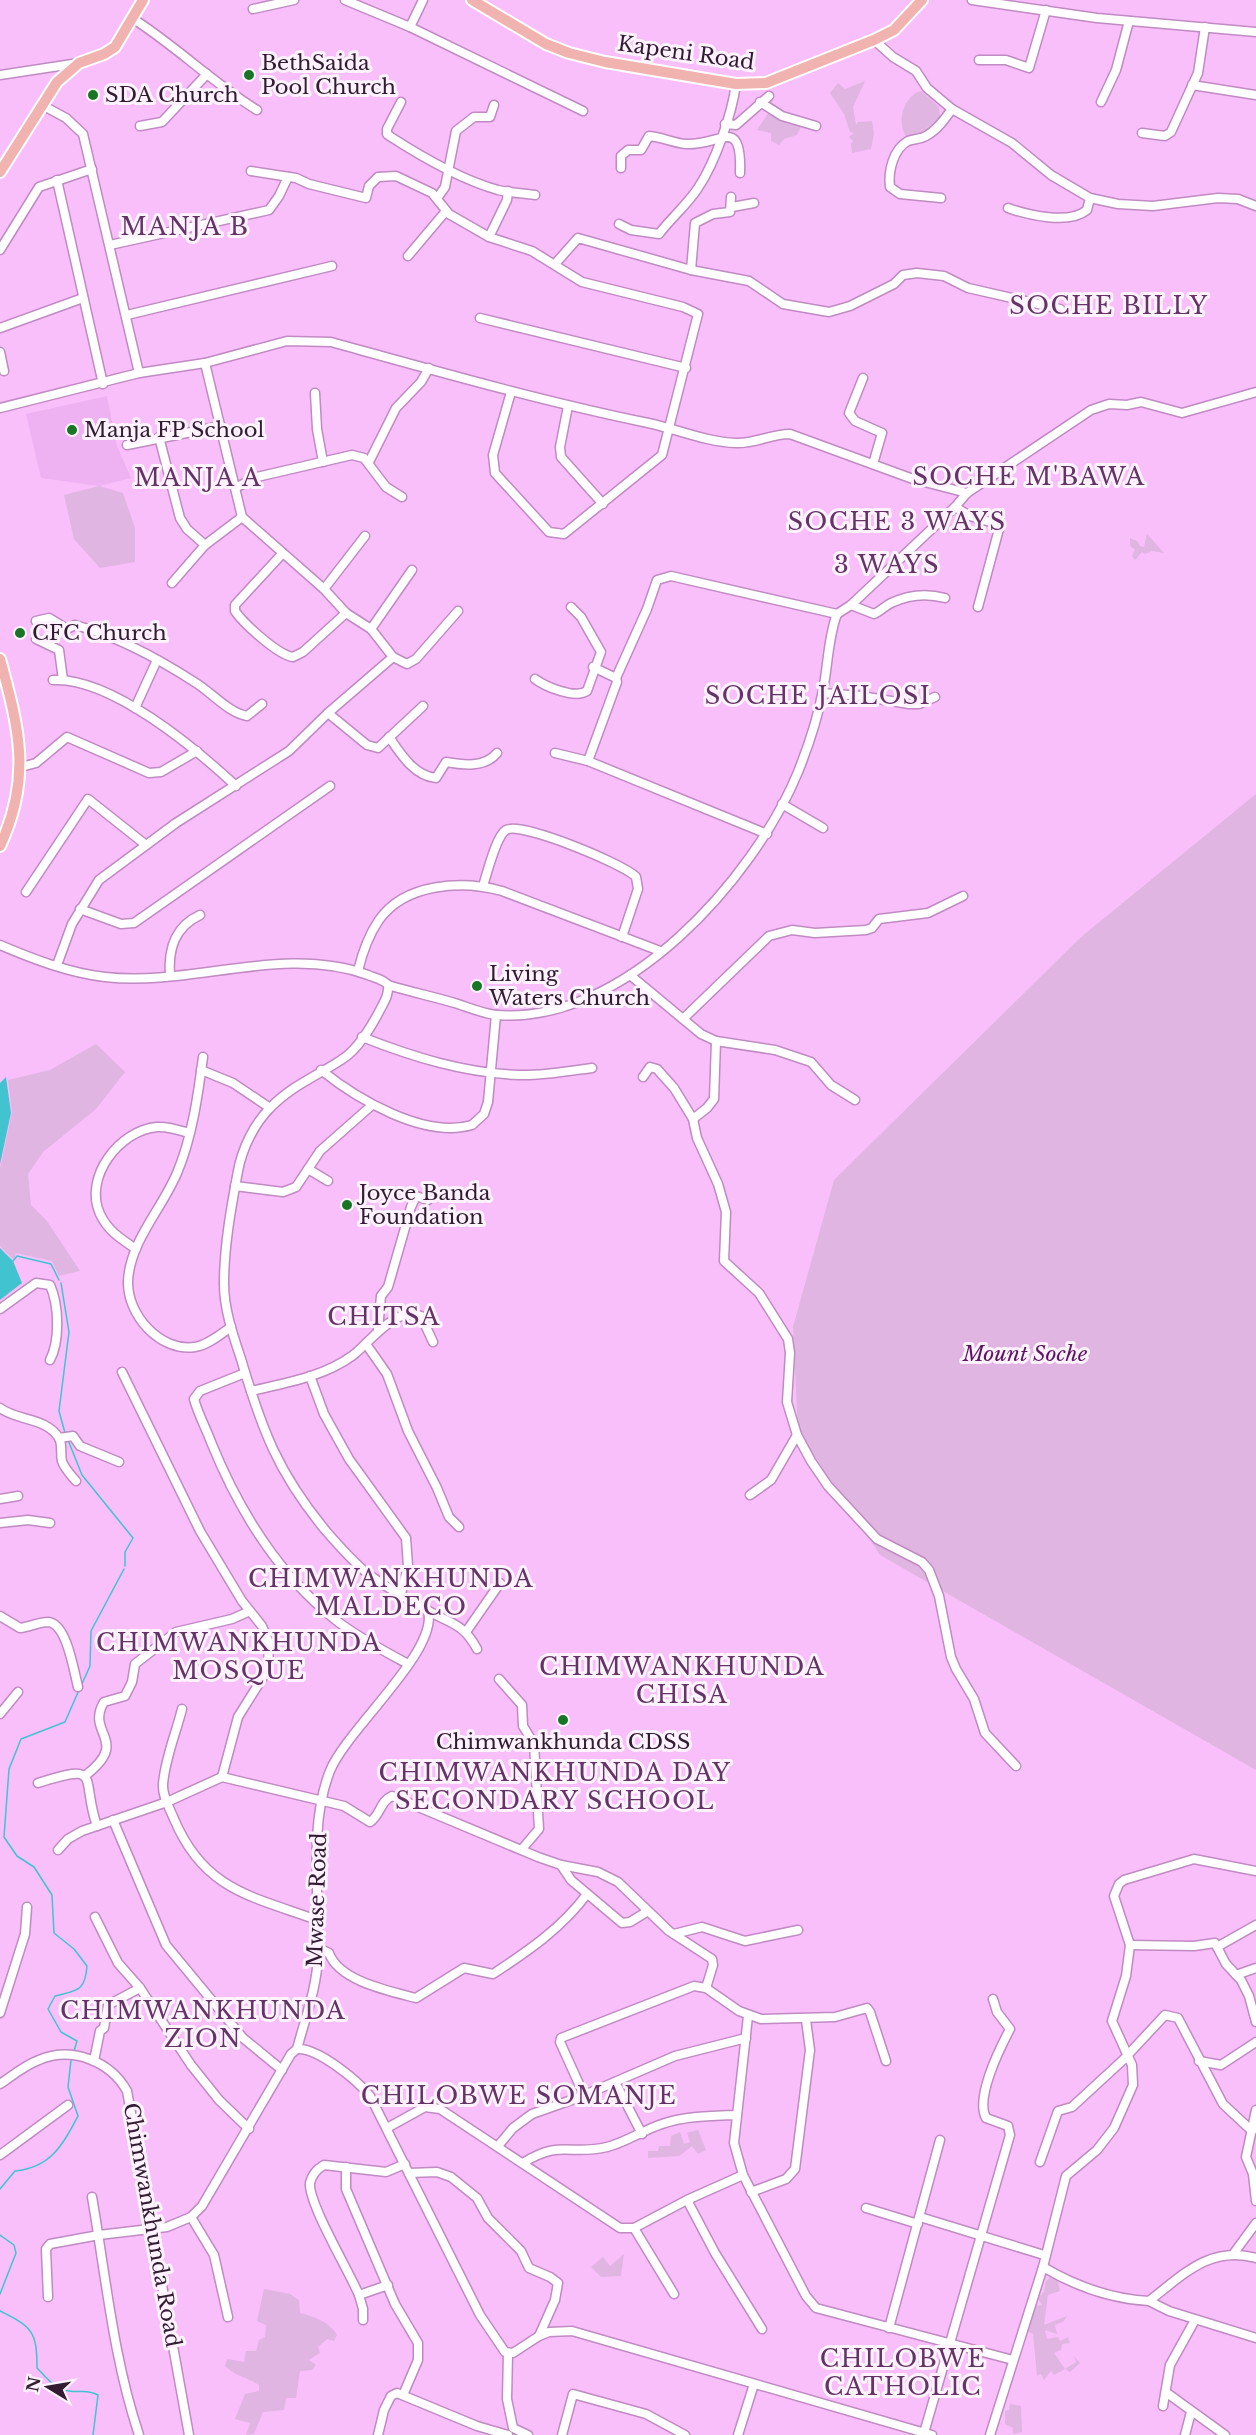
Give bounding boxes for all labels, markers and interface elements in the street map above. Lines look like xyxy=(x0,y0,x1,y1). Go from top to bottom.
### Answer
street label: Kapeni Road xyxy=(616,31,756,75)
place label: BethSaida Pool Church xyxy=(261,50,396,100)
marker: BethSaida Pool Church xyxy=(242,68,256,82)
place label: SDA Church xyxy=(105,82,239,108)
marker: SDA Church xyxy=(86,88,100,102)
district label: MANJA B xyxy=(121,212,249,241)
district label: SOCHE BILLY xyxy=(1009,291,1209,320)
place label: Manja FP School xyxy=(84,417,264,443)
marker: Manja FP School xyxy=(65,423,79,437)
district label: SOCHE M'BAWA xyxy=(912,462,1146,491)
district label: MANJA A xyxy=(134,463,262,492)
district label: SOCHE 3 WAYS xyxy=(788,507,1006,536)
district label: 3 WAYS xyxy=(834,550,940,579)
place label: CFC Church xyxy=(32,620,167,646)
marker: CFC Church xyxy=(13,626,27,640)
district label: SOCHE JAILOSI xyxy=(705,681,931,710)
place label: Living Waters Church xyxy=(488,961,650,1011)
marker: Living Waters Church xyxy=(470,979,484,993)
place label: Joyce Banda Foundation xyxy=(356,1180,491,1230)
marker: Joyce Banda Foundation xyxy=(340,1198,354,1212)
district label: CHITSA xyxy=(327,1302,441,1331)
park label: Mount Soche xyxy=(962,1341,1088,1367)
district label: CHIMWANKHUNDA MALDECO xyxy=(248,1564,534,1621)
district label: CHIMWANKHUNDA MOSQUE xyxy=(96,1628,382,1685)
district label: CHIMWANKHUNDA CHISA xyxy=(539,1652,825,1709)
marker: Chimwankhunda CDSS xyxy=(556,1713,570,1727)
place label: Chimwankhunda CDSS xyxy=(436,1729,690,1755)
district label: CHIMWANKHUNDA DAY SECONDARY SCHOOL xyxy=(379,1758,731,1815)
street label: Mwase Road xyxy=(302,1832,332,1968)
district label: CHIMWANKHUNDA ZION xyxy=(60,1996,346,2053)
district label: CHILOBWE SOMANJE xyxy=(361,2081,677,2110)
street label: Chimwankhunda Road xyxy=(118,2101,186,2349)
district label: CHILOBWE CATHOLIC xyxy=(820,2344,986,2401)
north arrow xyxy=(18,2357,78,2417)
text: N xyxy=(22,2375,45,2393)

